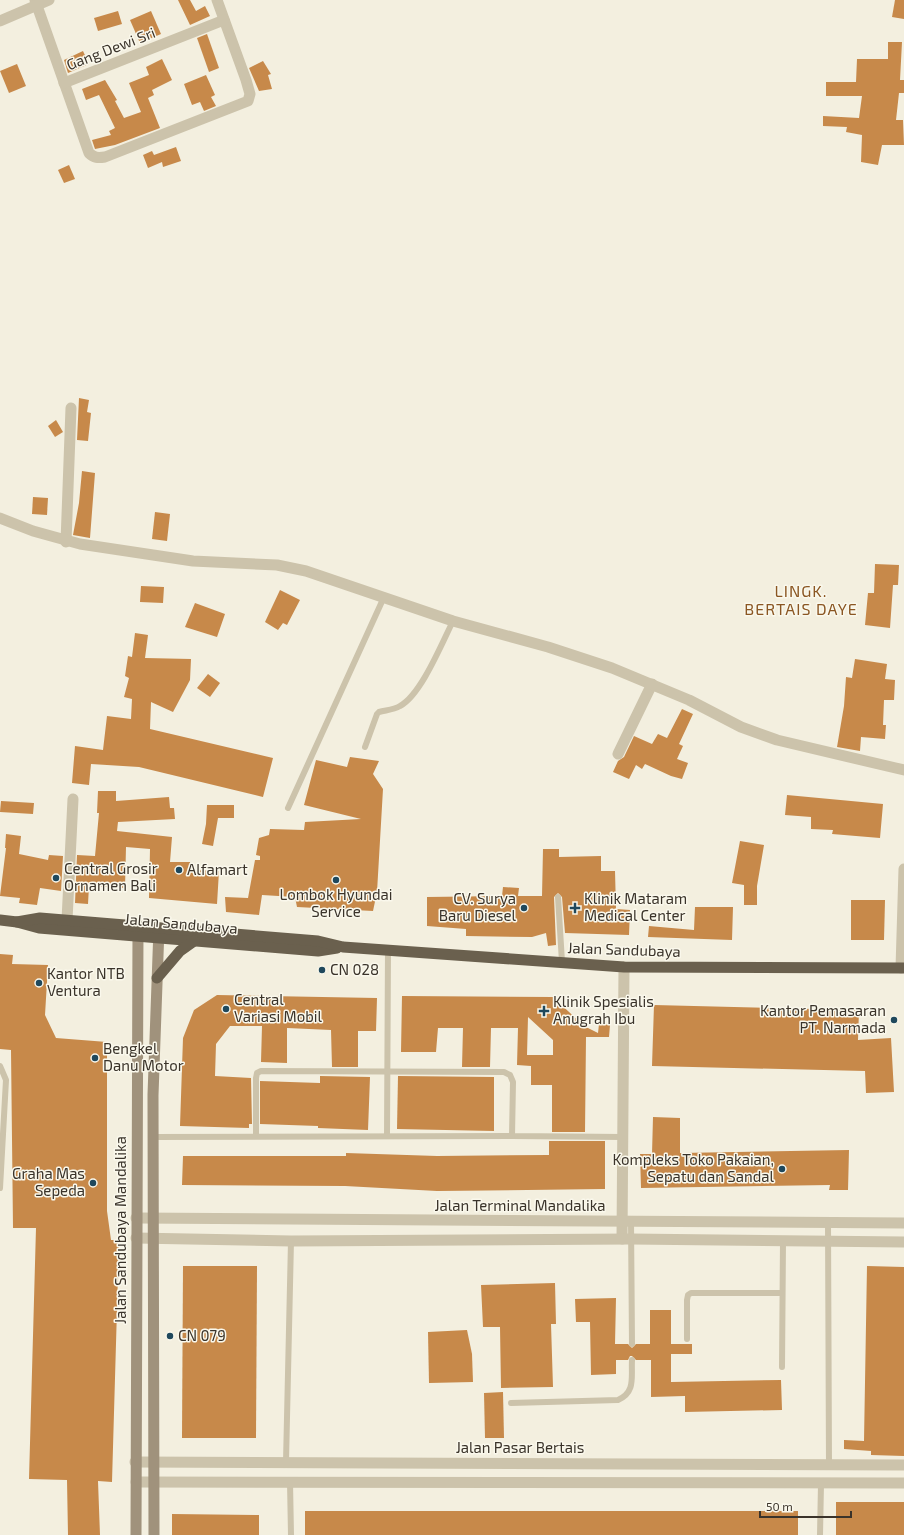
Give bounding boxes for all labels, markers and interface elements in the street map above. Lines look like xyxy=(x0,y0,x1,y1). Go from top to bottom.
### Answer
street label: Gang Dewi Sri xyxy=(64,23,158,73)
district label: LINGK. BERTAIS DAYE xyxy=(744,581,858,618)
place label: Central Grosir Ornamen Bali xyxy=(64,859,158,894)
place label: Alfamart xyxy=(187,860,248,878)
marker: Alfamart xyxy=(174,865,184,875)
marker: Central Grosir Ornamen Bali xyxy=(51,873,61,883)
marker: Lombok Hyundai Service xyxy=(331,875,341,885)
place label: Lombok Hyundai Service xyxy=(279,885,393,920)
place label: CV. Surya Baru Diesel xyxy=(439,889,517,924)
place label: Klinik Mataram Medical Center xyxy=(584,889,687,924)
marker: Klinik Mataram Medical Center xyxy=(569,902,581,914)
marker: CV. Surya Baru Diesel xyxy=(519,903,529,913)
street label: Jalan Sandubaya xyxy=(124,909,238,937)
street label: Jalan Sandubaya xyxy=(567,938,681,960)
place label: CN 028 xyxy=(330,960,379,978)
place label: Kantor NTB Ventura xyxy=(47,964,125,999)
marker: CN 028 xyxy=(317,965,327,975)
marker: Kantor NTB Ventura xyxy=(34,978,44,988)
place label: Central Variasi Mobil xyxy=(234,990,323,1025)
place label: Klinik Spesialis Anugrah Ibu xyxy=(553,992,654,1027)
place label: Kantor Pemasaran PT. Narmada xyxy=(760,1001,886,1036)
marker: Central Variasi Mobil xyxy=(221,1004,231,1014)
marker: Klinik Spesialis Anugrah Ibu xyxy=(538,1005,550,1017)
marker: Kantor Pemasaran PT. Narmada xyxy=(889,1015,899,1025)
place label: Bengkel Danu Motor xyxy=(103,1039,184,1074)
marker: Bengkel Danu Motor xyxy=(90,1053,100,1063)
street label: Jalan Sandubaya Mandalika xyxy=(111,1136,129,1324)
place label: Kompleks Toko Pakaian, Sepatu dan Sandal xyxy=(612,1150,775,1185)
place label: Graha Mas Sepeda xyxy=(12,1164,85,1199)
marker: Kompleks Toko Pakaian, Sepatu dan Sandal xyxy=(777,1164,787,1174)
marker: Graha Mas Sepeda xyxy=(88,1178,98,1188)
street label: Jalan Terminal Mandalika xyxy=(434,1196,606,1214)
place label: CN 079 xyxy=(178,1326,226,1344)
marker: CN 079 xyxy=(165,1331,175,1341)
street label: Jalan Pasar Bertais xyxy=(456,1438,584,1456)
scale bar xyxy=(760,1493,851,1519)
text: 50 m xyxy=(766,1499,793,1513)

